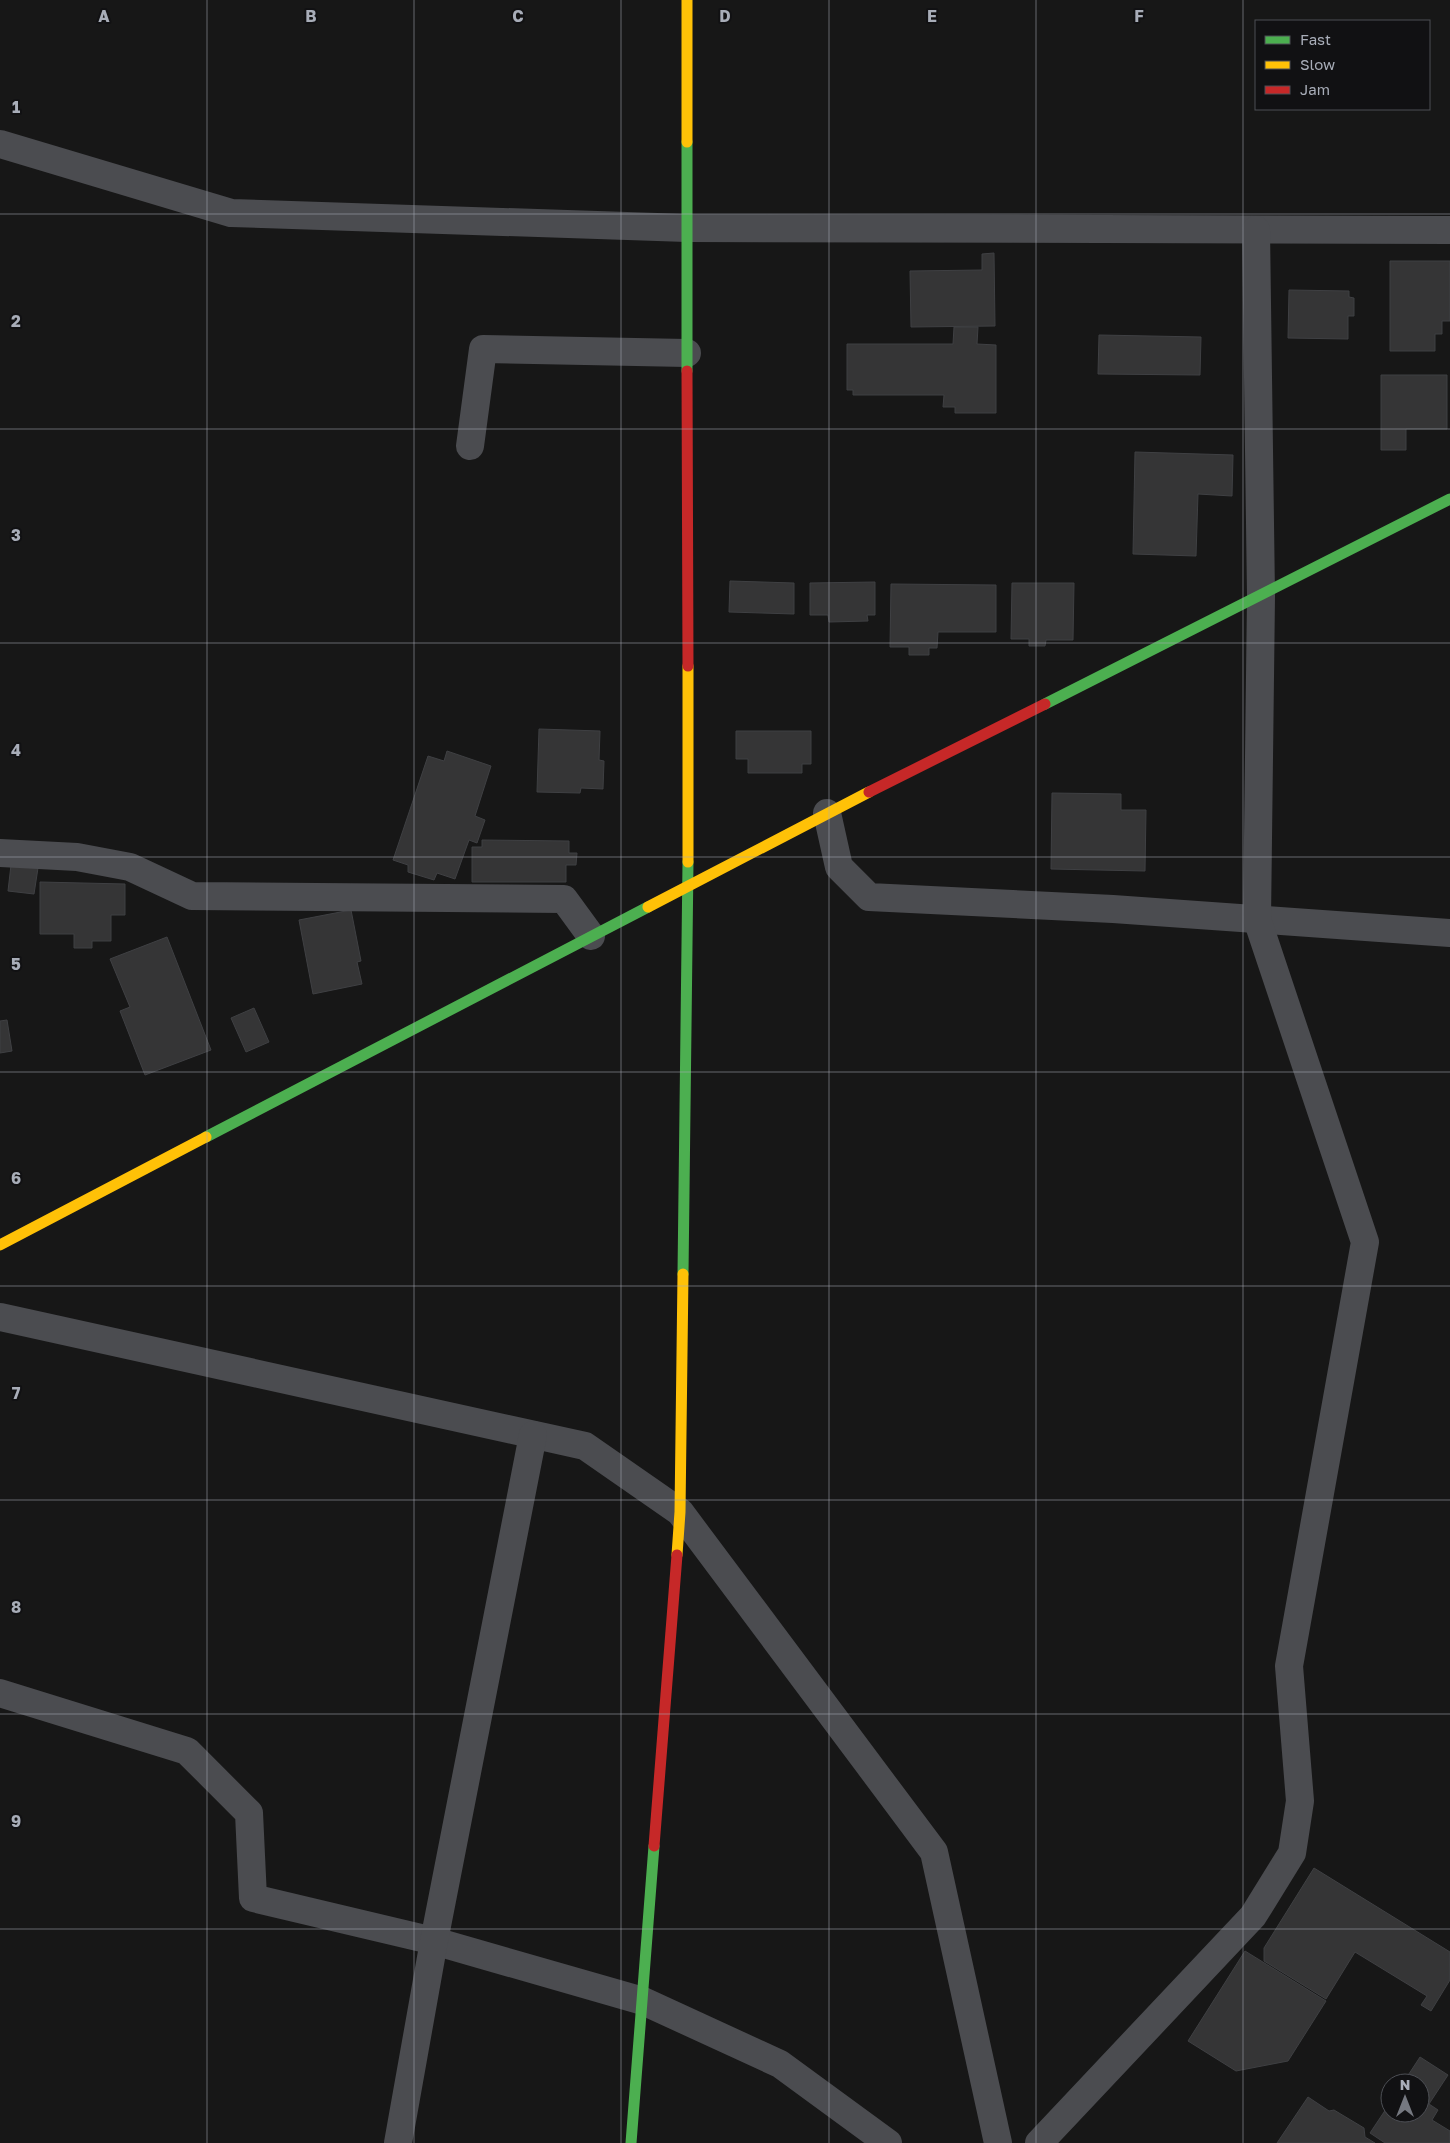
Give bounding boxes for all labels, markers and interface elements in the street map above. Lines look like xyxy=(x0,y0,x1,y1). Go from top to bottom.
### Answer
text: A xyxy=(98,6,110,26)
text: B xyxy=(305,6,317,26)
text: C xyxy=(512,6,524,26)
text: D xyxy=(719,6,731,26)
text: E xyxy=(927,6,937,26)
text: F xyxy=(1134,6,1144,26)
legend xyxy=(1255,20,1430,110)
text: Fast xyxy=(1300,30,1331,48)
text: Slow xyxy=(1300,55,1335,73)
text: Jam xyxy=(1300,80,1330,98)
text: 1 xyxy=(12,97,20,117)
text: 2 xyxy=(11,311,21,331)
text: 3 xyxy=(11,525,21,545)
text: 4 xyxy=(11,740,21,760)
text: 5 xyxy=(11,954,21,974)
text: 6 xyxy=(11,1168,21,1188)
text: 7 xyxy=(12,1383,21,1403)
text: 8 xyxy=(11,1597,21,1617)
text: 9 xyxy=(11,1811,21,1831)
north arrow xyxy=(1380,2073,1430,2123)
text: N xyxy=(1400,2076,1410,2093)

